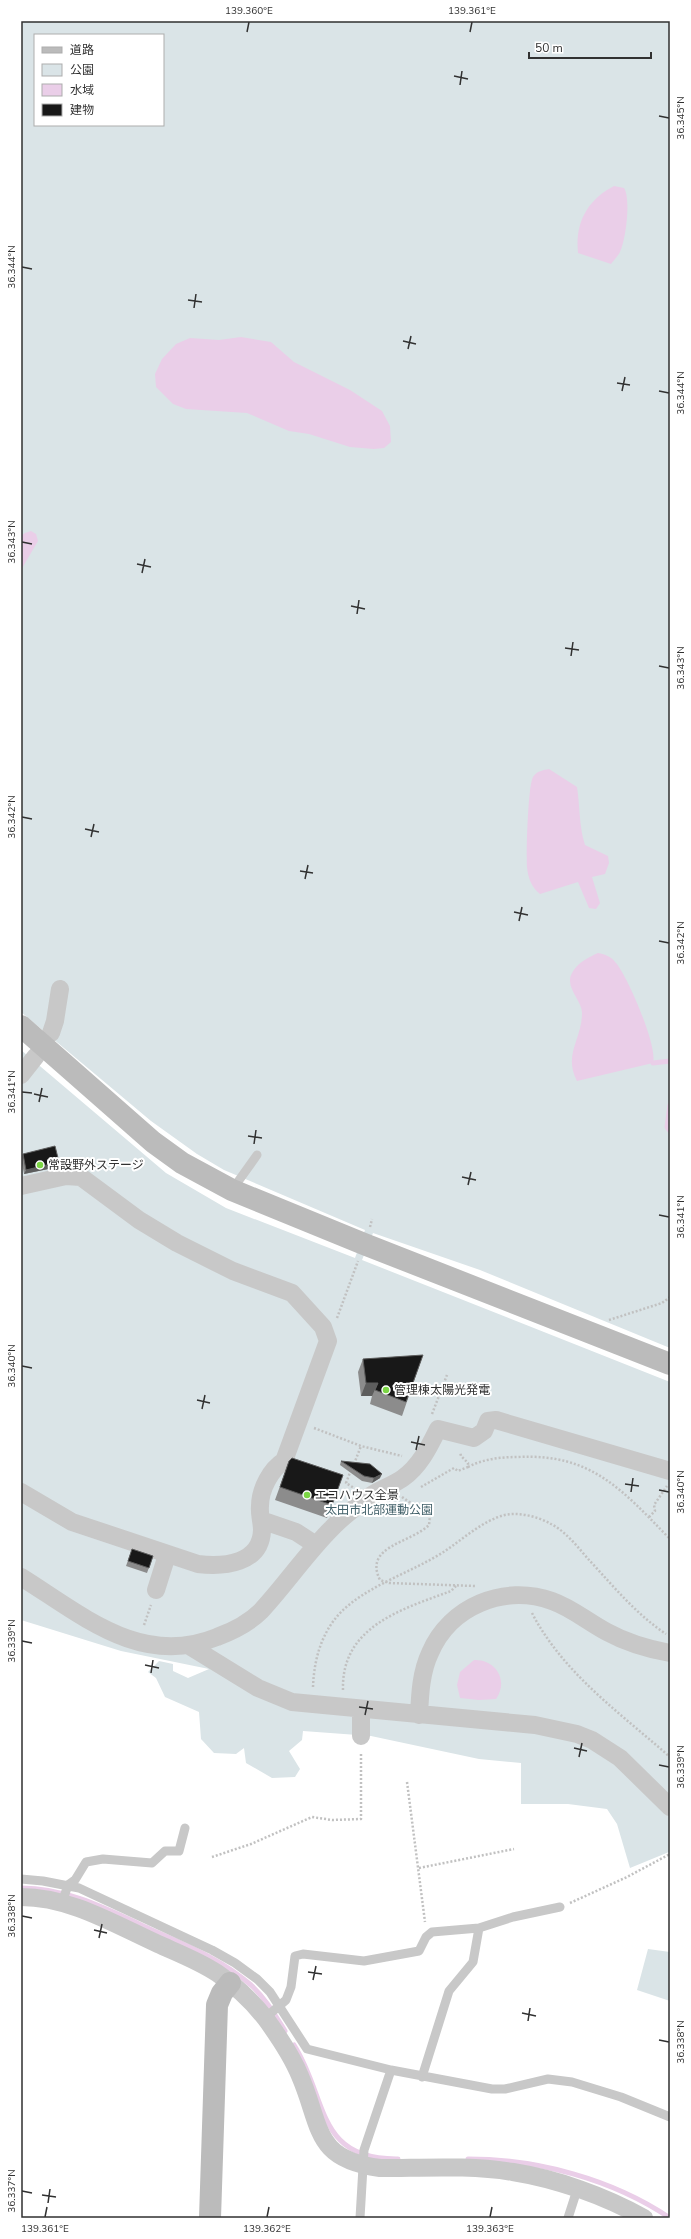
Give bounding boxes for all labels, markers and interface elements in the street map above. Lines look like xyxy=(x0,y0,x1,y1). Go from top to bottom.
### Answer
text: 139.360°E xyxy=(225,4,273,18)
text: 139.361°E xyxy=(448,4,496,18)
legend xyxy=(34,34,164,126)
scale bar xyxy=(529,34,651,60)
text: 50 m xyxy=(535,40,563,56)
text: 道路 xyxy=(70,42,94,58)
text: 公園 xyxy=(70,62,94,78)
text: 水域 xyxy=(70,82,94,98)
text: 36.345°N xyxy=(674,96,688,140)
text: 建物 xyxy=(70,102,94,118)
text: 36.344°N xyxy=(5,245,19,289)
text: 36.344°N xyxy=(674,371,688,415)
text: 36.343°N xyxy=(5,520,19,564)
text: 36.343°N xyxy=(674,646,688,690)
text: 36.342°N xyxy=(5,795,19,839)
text: 36.342°N xyxy=(674,921,688,965)
text: 36.341°N xyxy=(5,1070,19,1114)
place label: 常設野外ステージ xyxy=(48,1157,144,1173)
marker: 常設野外ステージ xyxy=(35,1160,45,1170)
text: 36.341°N xyxy=(674,1195,688,1239)
text: 36.340°N xyxy=(5,1344,19,1388)
place label: 管理棟太陽光発電 xyxy=(394,1382,490,1398)
marker: 管理棟太陽光発電 xyxy=(381,1385,391,1395)
text: 36.340°N xyxy=(674,1470,688,1514)
place label: エコハウス全景 xyxy=(315,1487,399,1503)
marker: エコハウス全景 xyxy=(302,1490,312,1500)
park label: 太田市北部運動公園 xyxy=(325,1502,433,1518)
text: 36.339°N xyxy=(5,1619,19,1663)
text: 36.339°N xyxy=(674,1745,688,1789)
text: 36.338°N xyxy=(5,1894,19,1938)
text: 36.338°N xyxy=(674,2020,688,2064)
text: 36.337°N xyxy=(5,2169,19,2213)
text: 139.361°E xyxy=(21,2222,69,2236)
text: 139.362°E xyxy=(243,2222,291,2236)
text: 139.363°E xyxy=(466,2222,514,2236)

